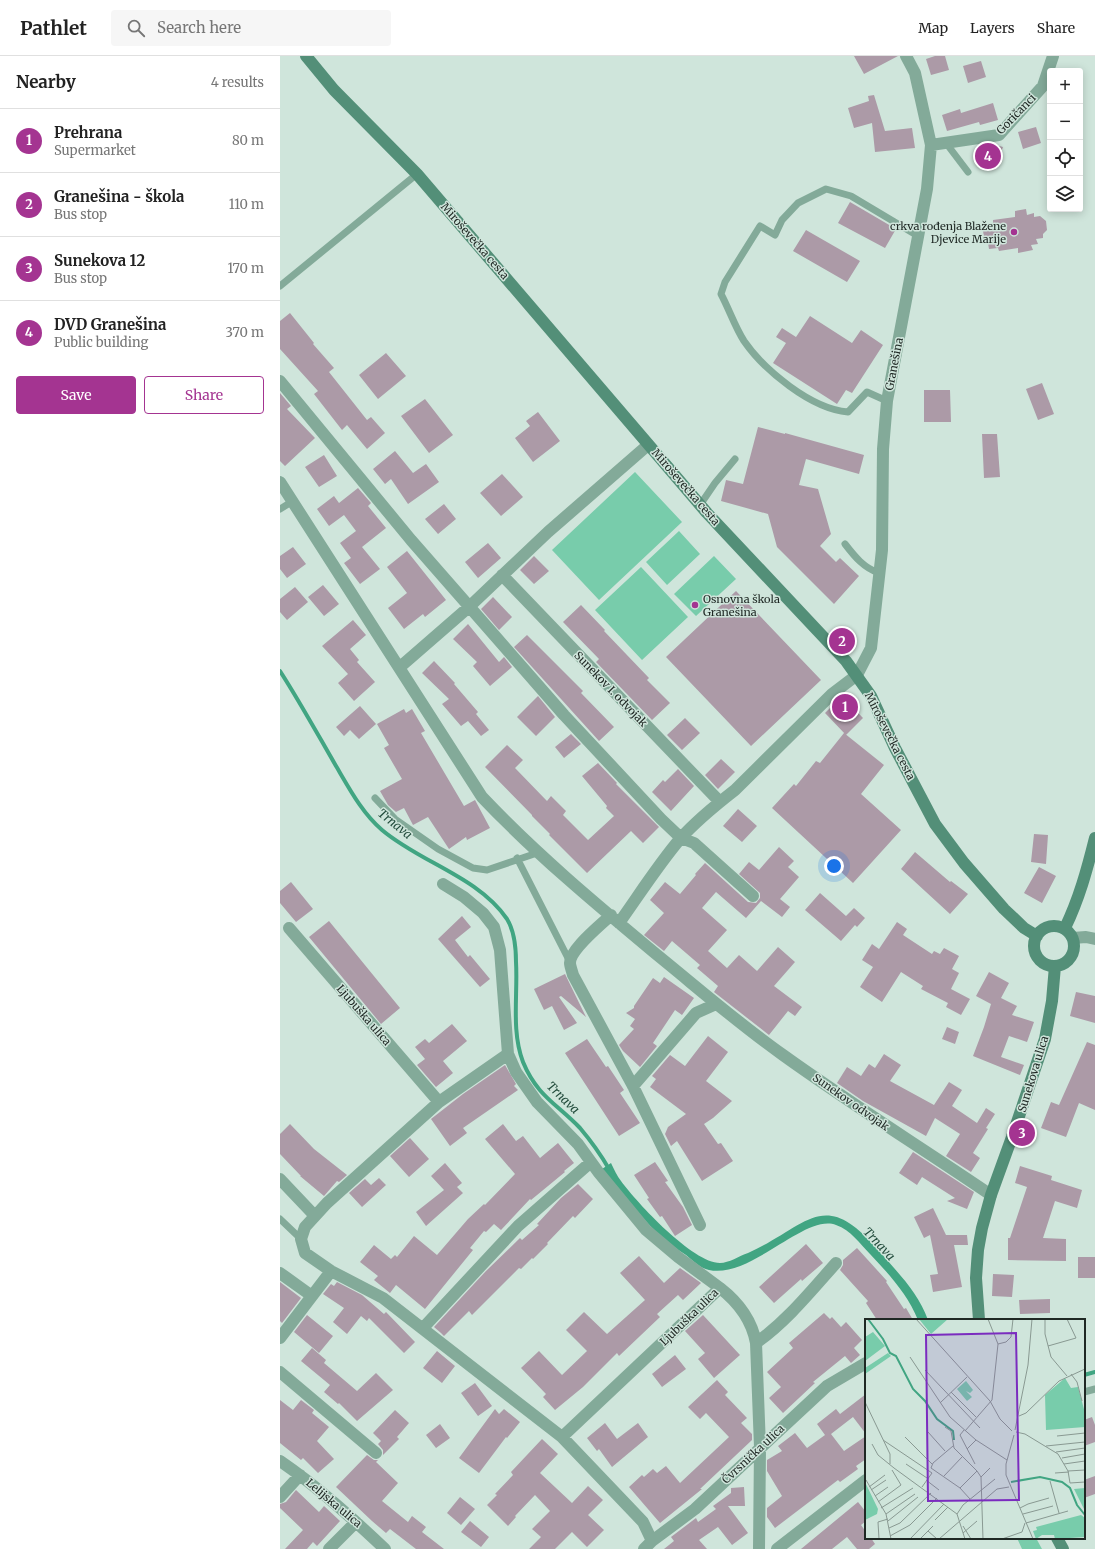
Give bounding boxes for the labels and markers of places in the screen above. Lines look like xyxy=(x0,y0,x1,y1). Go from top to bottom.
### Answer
pin: 4 xyxy=(975,141,1001,171)
place label: crkva rođenja Blažene Djevice Marije xyxy=(890,219,1006,246)
marker: crkva rođenja Blažene Djevice Marije xyxy=(1009,227,1019,237)
place label: Osnovna škola Granešina xyxy=(703,592,780,619)
marker: Osnovna škola Granešina xyxy=(690,600,700,610)
pin: 2 xyxy=(829,626,855,656)
pin: 1 xyxy=(832,692,858,722)
pin: 3 xyxy=(1009,1118,1035,1148)

